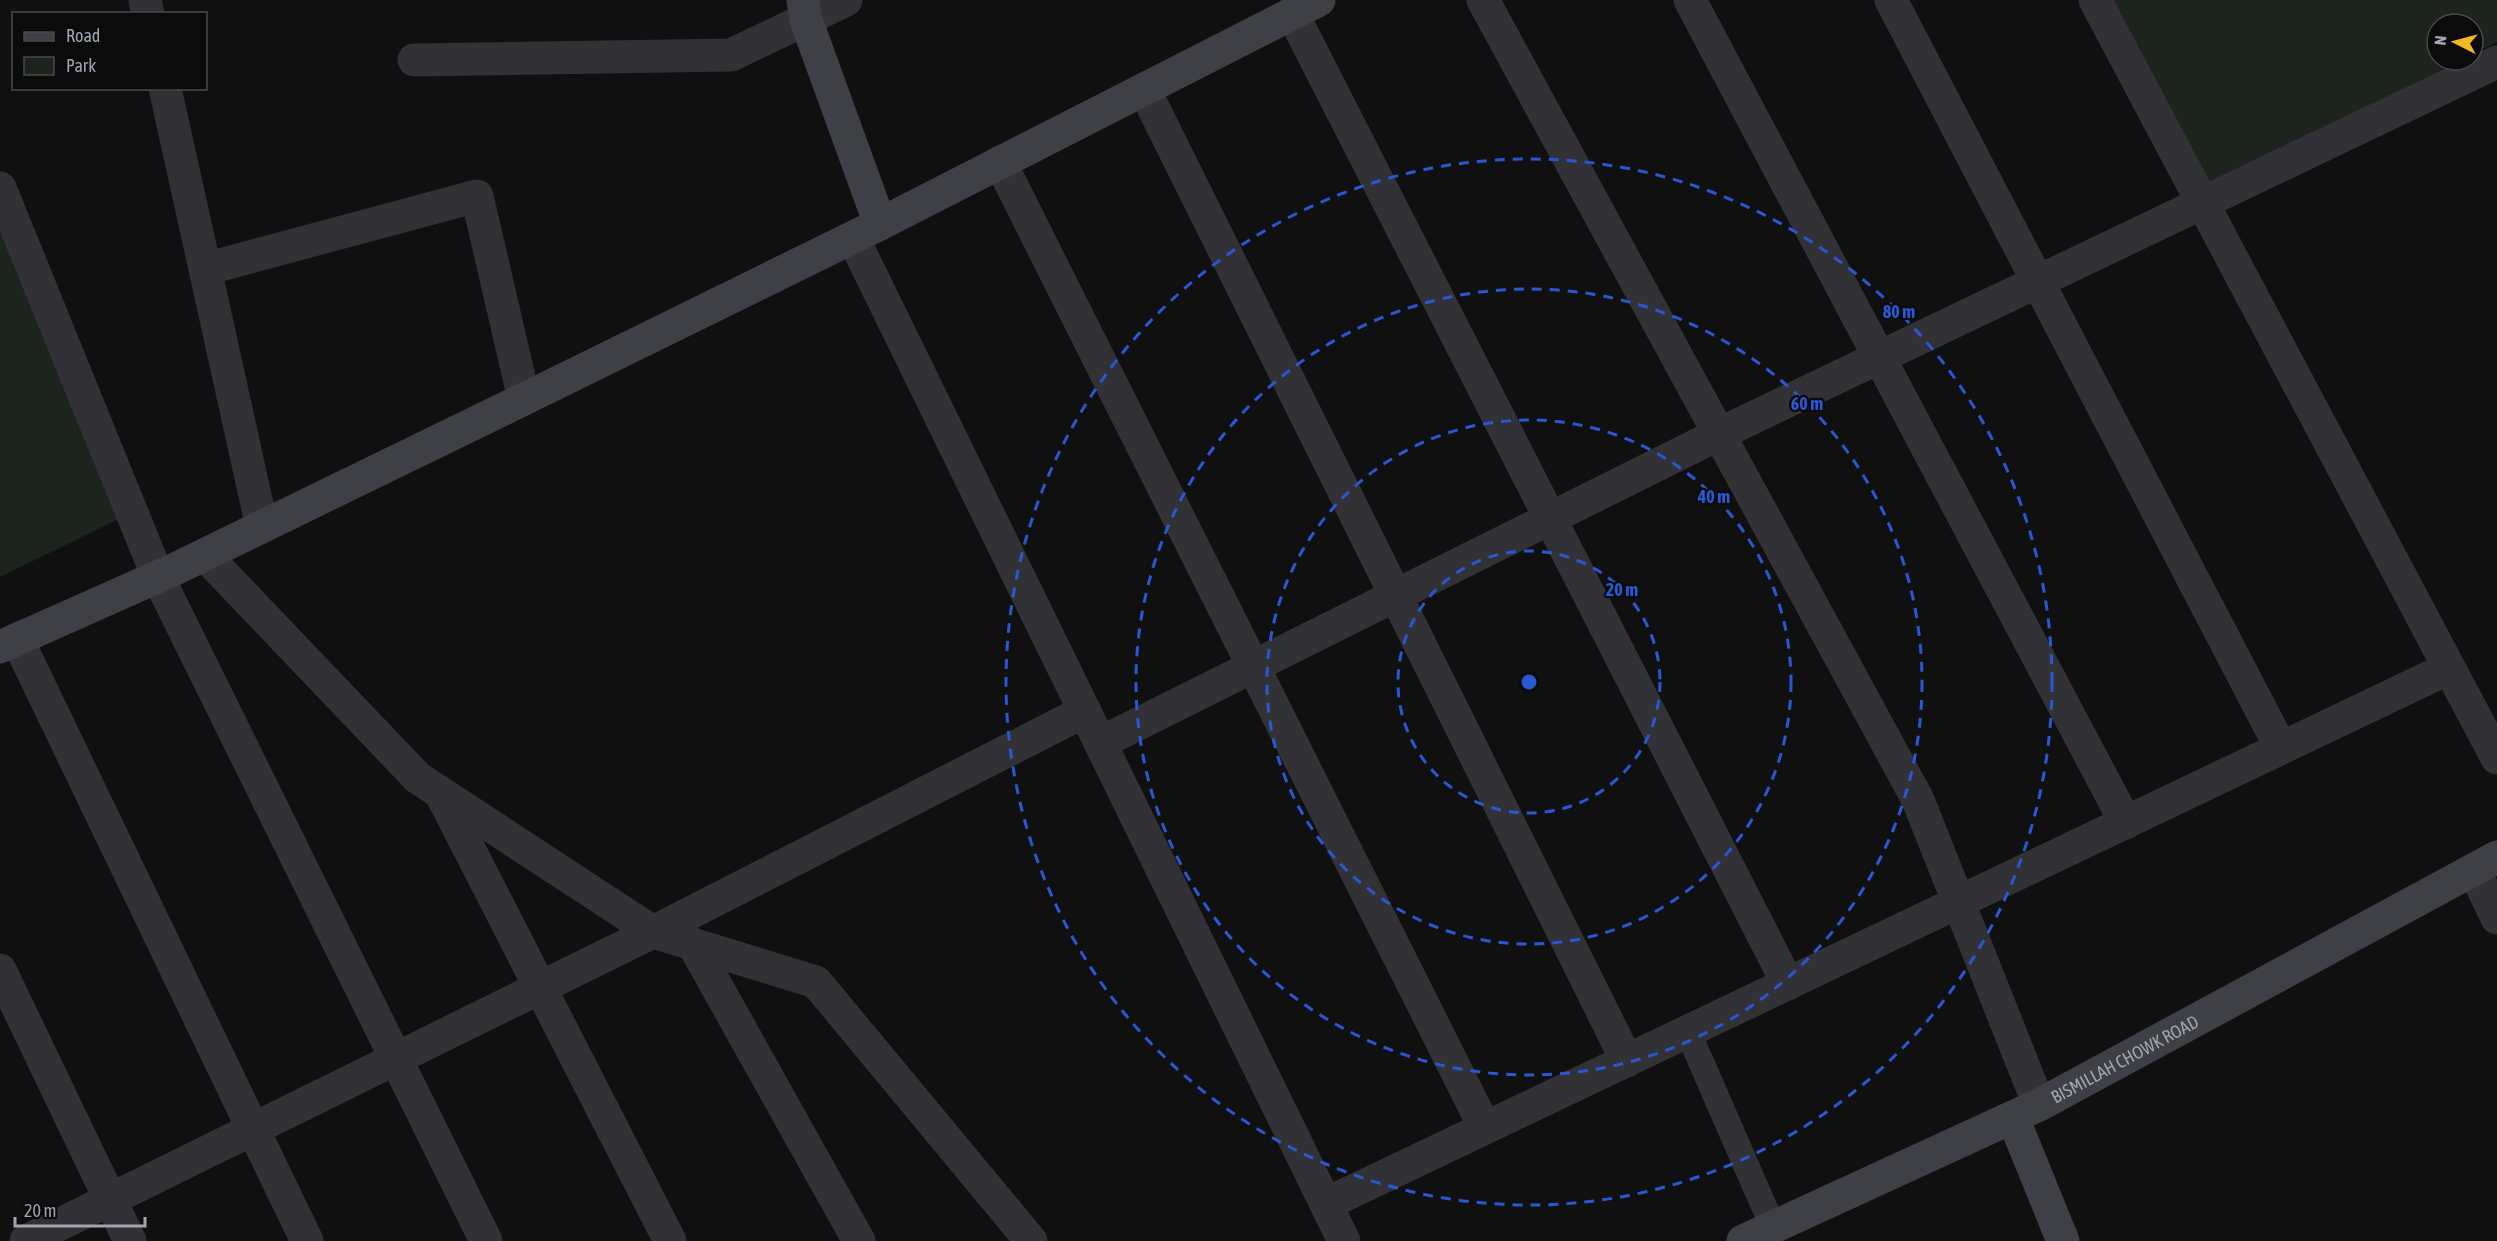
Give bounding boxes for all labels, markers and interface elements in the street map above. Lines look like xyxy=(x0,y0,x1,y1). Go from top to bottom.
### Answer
legend xyxy=(12,12,207,90)
north arrow xyxy=(2425,12,2485,72)
text: Road xyxy=(66,25,100,46)
text: N xyxy=(2431,35,2450,46)
text: Park xyxy=(66,55,96,76)
text: 80 m xyxy=(1883,301,1915,322)
text: 60 m xyxy=(1791,393,1823,414)
text: 40 m xyxy=(1697,486,1730,507)
text: 20 m xyxy=(1606,579,1638,600)
centre of rings xyxy=(1519,672,1539,692)
street label: BISMILLAH CHOWK ROAD xyxy=(2047,1010,2202,1107)
scale bar xyxy=(15,1190,146,1228)
text: 20 m xyxy=(24,1200,56,1221)

